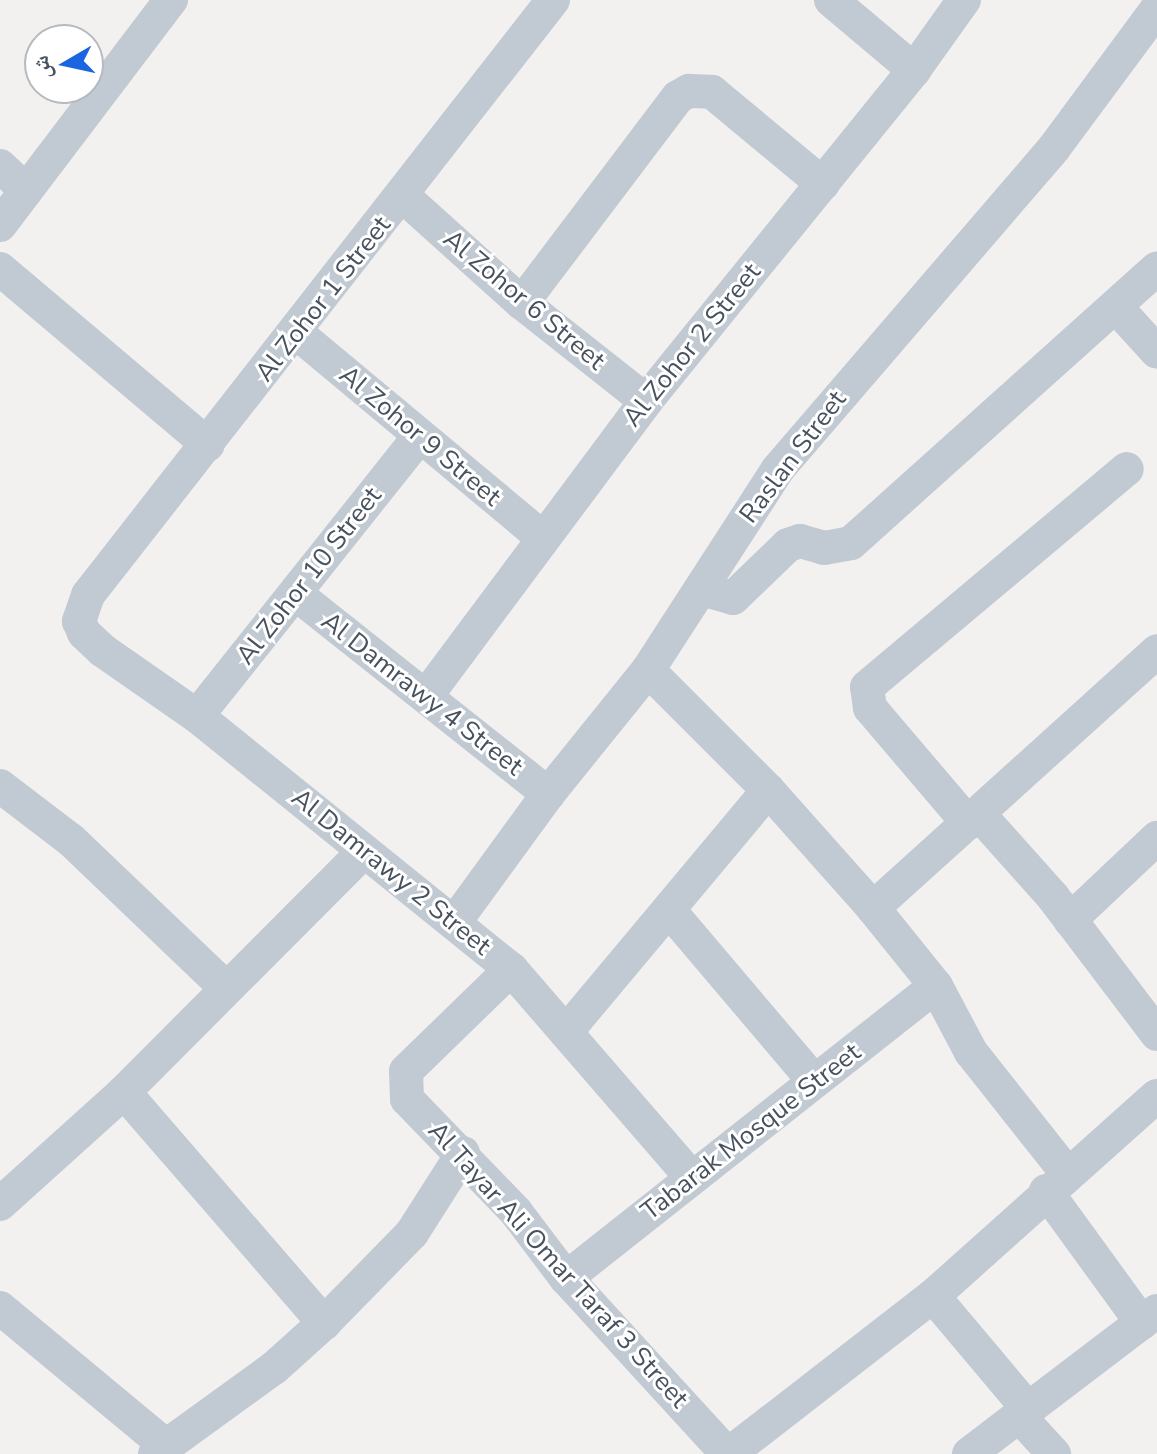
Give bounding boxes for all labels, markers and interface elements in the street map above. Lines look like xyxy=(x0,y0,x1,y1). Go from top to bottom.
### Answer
north arrow xyxy=(24,24,104,104)
text: ش xyxy=(26,54,59,81)
street label: Al Zohor 1 Street xyxy=(249,210,397,388)
street label: Al Zohor 6 Street xyxy=(437,223,611,377)
street label: Al Zohor 2 Street xyxy=(617,257,767,433)
street label: Al Zohor 9 Street xyxy=(333,359,507,513)
street label: Raslan Street xyxy=(733,385,853,529)
street label: Al Zohor 10 Street xyxy=(230,481,388,671)
street label: Al Damrawy 4 Street xyxy=(315,606,529,782)
street label: Al Damrawy 2 Street xyxy=(285,782,497,962)
street label: Tabarak Mosque Street xyxy=(635,1037,867,1227)
street label: Al Tayar Ali Omar Taraf 3 Street xyxy=(421,1116,695,1414)

